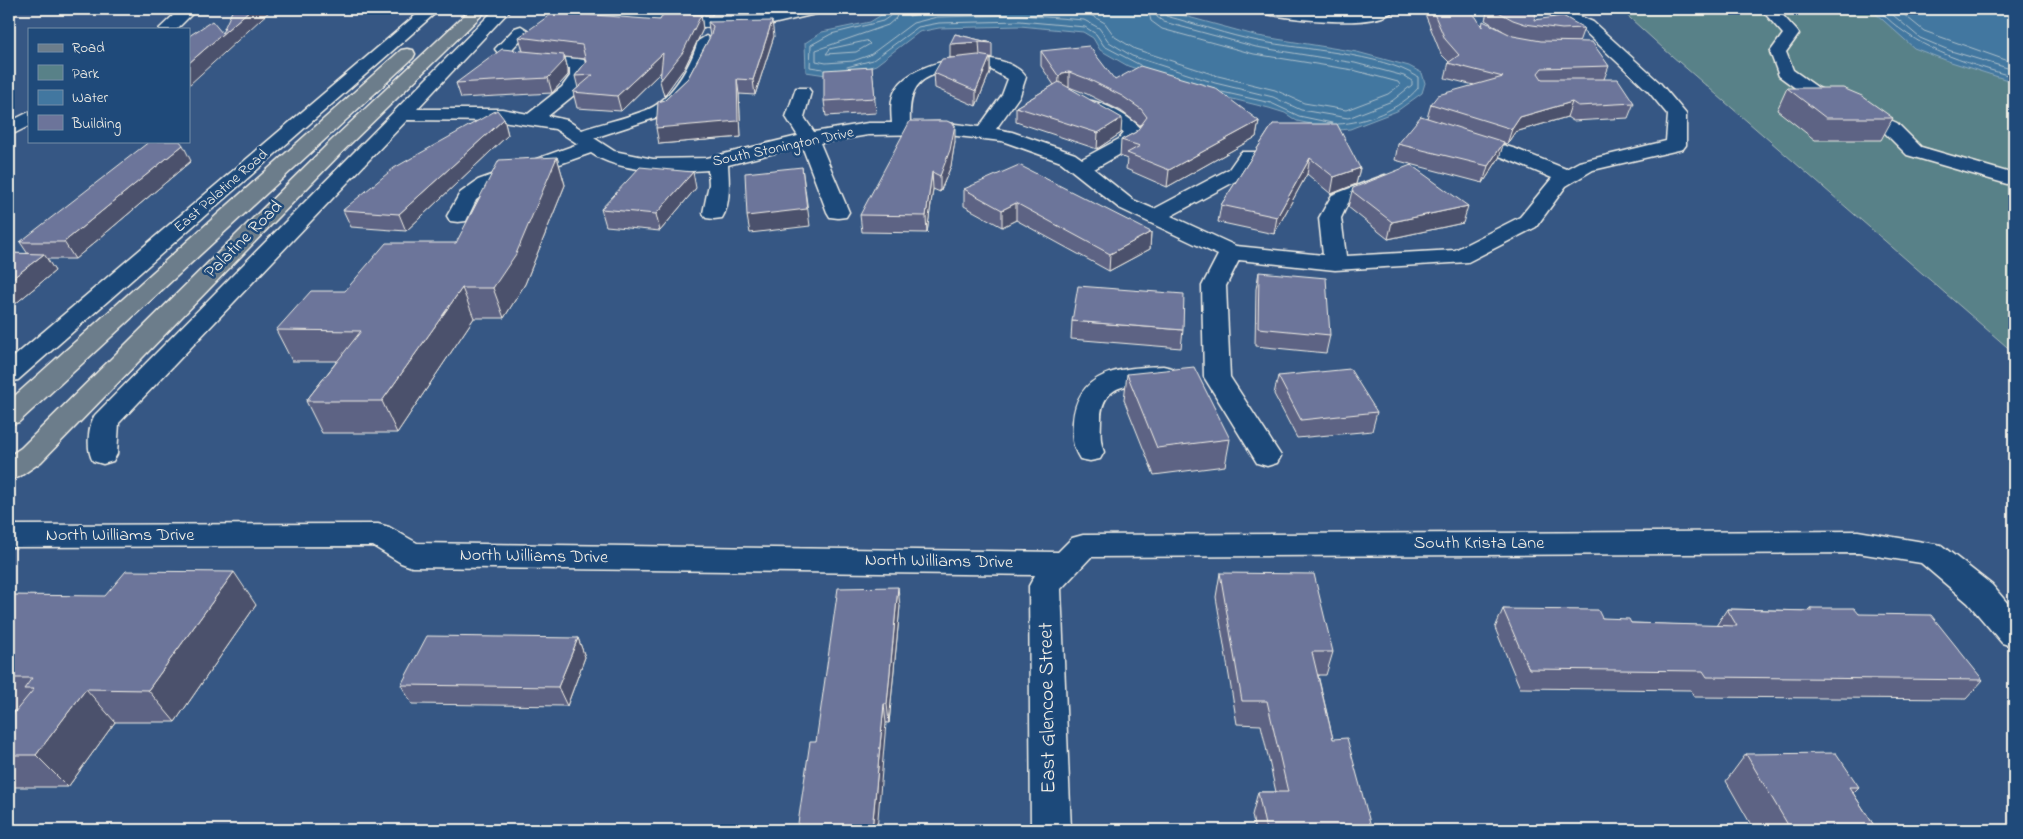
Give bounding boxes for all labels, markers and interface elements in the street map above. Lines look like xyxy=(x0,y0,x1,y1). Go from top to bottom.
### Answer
legend xyxy=(28,28,190,142)
text: Road xyxy=(72,37,105,59)
text: Park xyxy=(72,63,100,85)
text: Water xyxy=(72,87,108,109)
text: Building xyxy=(71,113,121,136)
street label: South Stonington Drive xyxy=(710,121,856,174)
street label: East Palatine Road xyxy=(169,144,273,238)
street label: Palatine Road xyxy=(199,195,289,285)
street label: North Williams Drive xyxy=(46,523,195,549)
street label: South Krista Lane xyxy=(1414,531,1545,557)
street label: North Williams Drive xyxy=(460,543,609,571)
street label: North Williams Drive xyxy=(865,548,1014,576)
street label: East Glencoe Street xyxy=(1032,622,1064,794)

